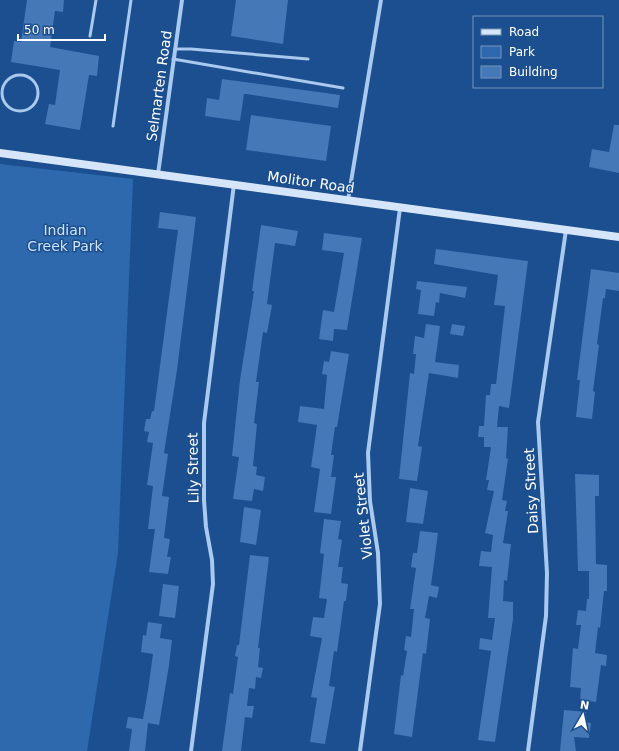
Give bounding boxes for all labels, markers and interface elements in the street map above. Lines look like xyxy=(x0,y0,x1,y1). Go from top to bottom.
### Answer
scale bar xyxy=(18,16,105,42)
legend xyxy=(473,16,603,88)
text: 50 m xyxy=(24,23,55,37)
text: Road xyxy=(509,25,539,39)
street label: Selmarten Road xyxy=(143,29,175,143)
text: Park xyxy=(509,45,535,59)
text: Building xyxy=(509,65,558,79)
street label: Molitor Road xyxy=(266,168,356,196)
park label: Indian Creek Park xyxy=(27,222,104,254)
street label: Lily Street xyxy=(184,432,202,504)
street label: Daisy Street xyxy=(521,447,541,534)
street label: Violet Street xyxy=(350,472,375,560)
north arrow xyxy=(563,695,603,735)
text: N xyxy=(579,698,590,713)

